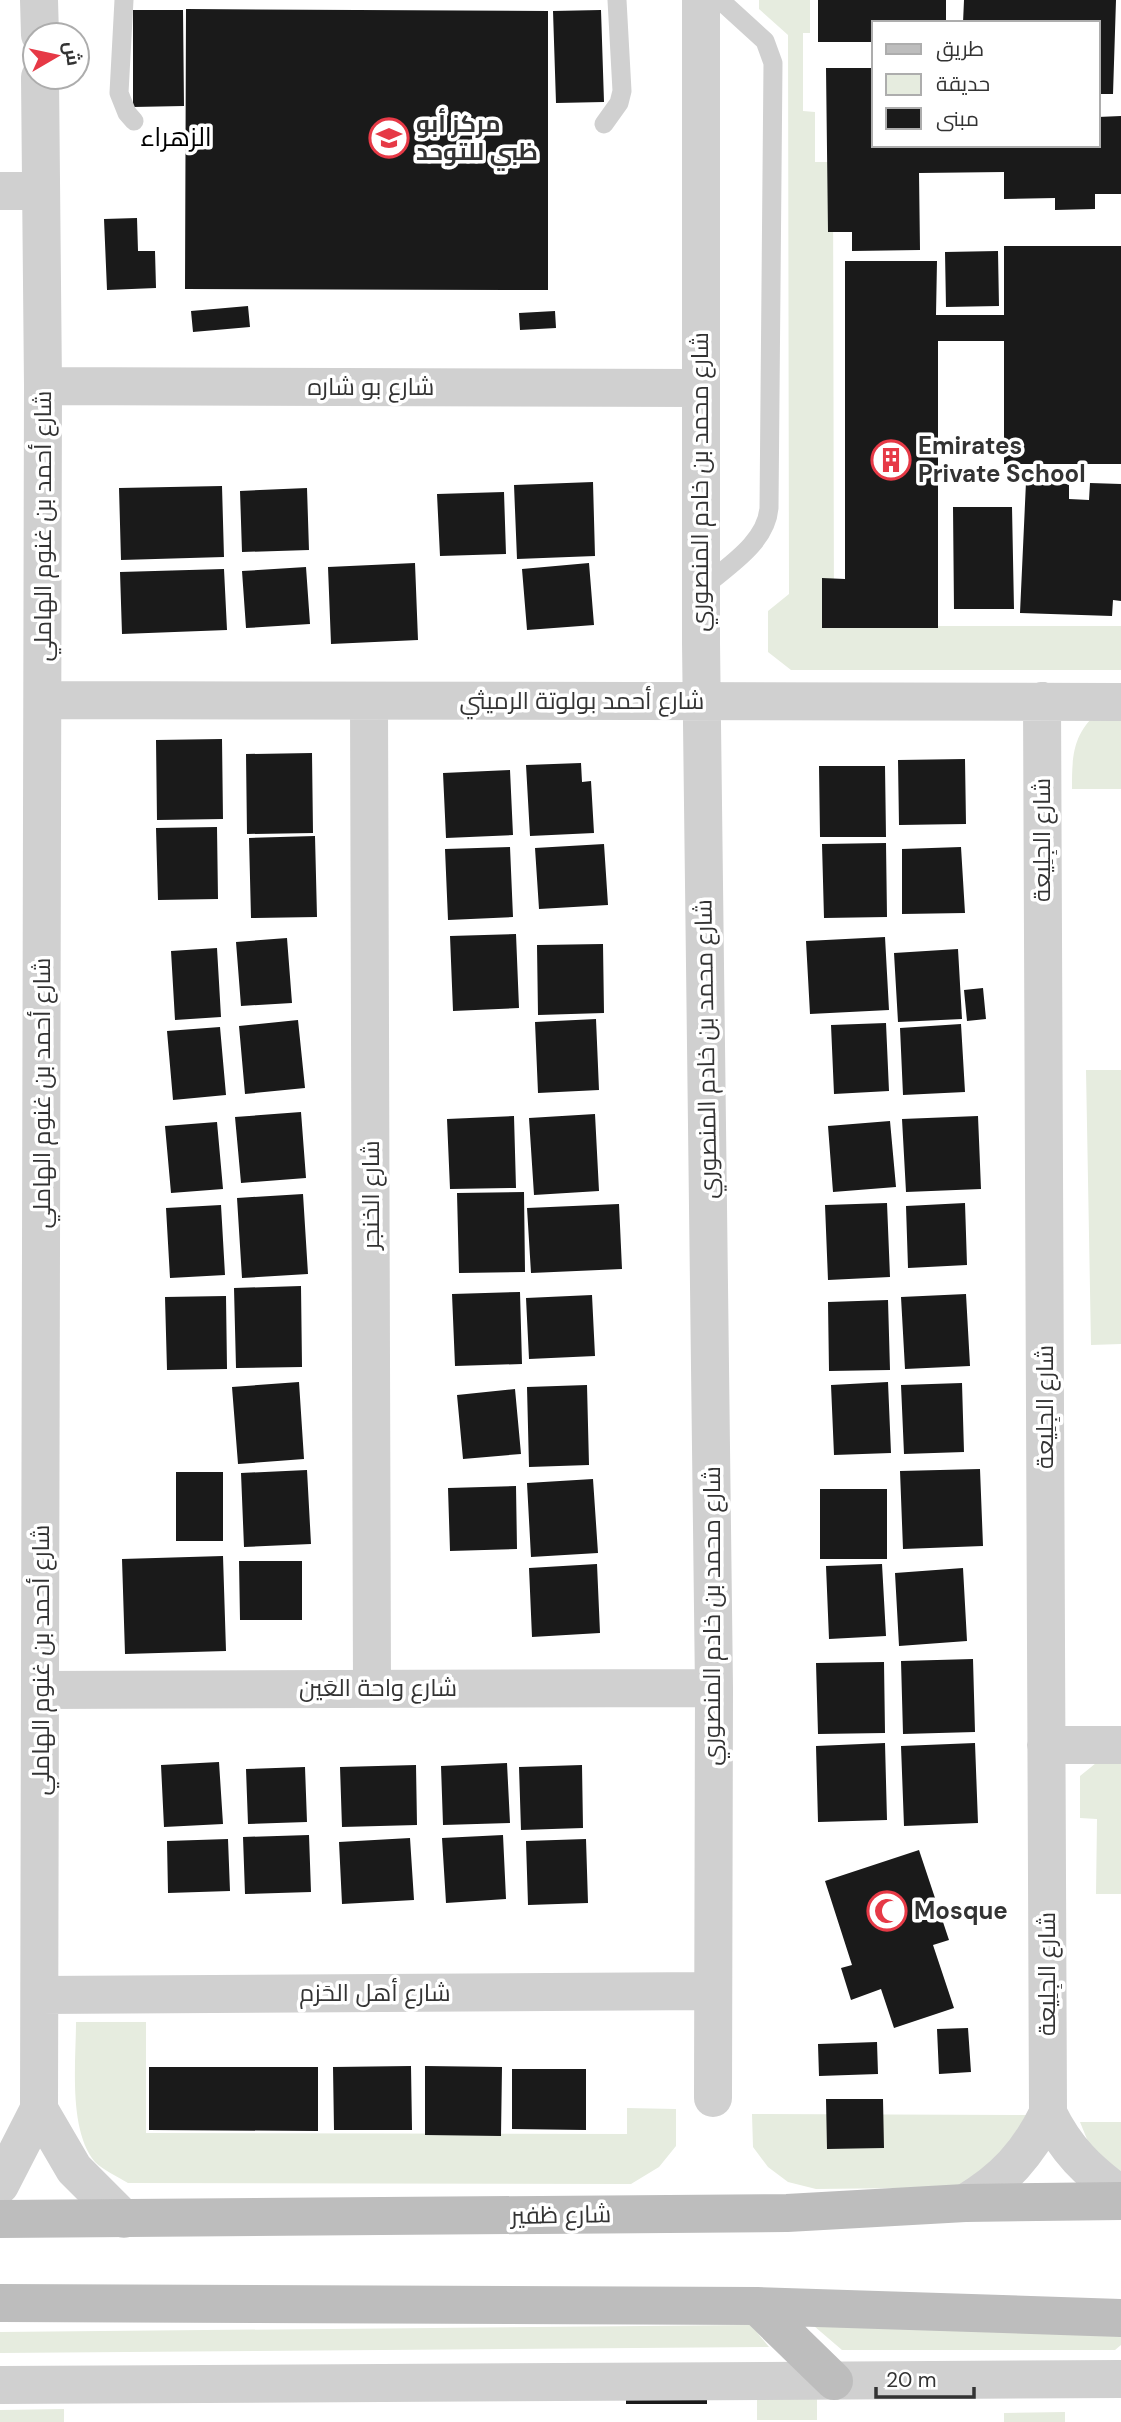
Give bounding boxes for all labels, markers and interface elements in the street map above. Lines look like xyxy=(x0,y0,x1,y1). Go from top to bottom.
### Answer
north arrow xyxy=(21,21,91,91)
legend xyxy=(872,21,1100,147)
text: طريق xyxy=(936,35,984,63)
text: ش xyxy=(58,39,87,67)
text: حديقة xyxy=(936,70,990,98)
text: مبنى xyxy=(936,105,979,133)
place label: مركز أبو ظبي للتوحد xyxy=(416,108,538,171)
school or university icon: مركز أبو ظبي للتوحد xyxy=(368,117,410,159)
district label: الزهراء xyxy=(140,120,212,154)
street label: شارع محمد بن خادم المنصوري xyxy=(684,332,718,632)
street label: شارع بو شاره xyxy=(308,371,434,403)
street label: شارع أحمد بن غنوم الهاملي xyxy=(27,391,62,661)
place label: Emirates Private School xyxy=(918,430,1086,489)
building icon: Emirates Private School xyxy=(870,439,912,481)
street label: شارع أحمد بولوتة الرميثي xyxy=(460,685,704,720)
street label: شارع الجِلِيعة xyxy=(1026,778,1058,902)
street label: شارع محمد بن خادم المنصوري xyxy=(687,899,727,1199)
street label: شارع أحمد بن غنوم الهاملي xyxy=(26,958,61,1228)
street label: شارع الخنجر xyxy=(355,1140,387,1252)
street label: شارع الجِلِيعة xyxy=(1029,1345,1061,1469)
street label: شارع محمد بن خادم المنصوري xyxy=(696,1466,730,1766)
street label: شارع أحمد بن غنوم الهاملي xyxy=(25,1525,60,1795)
street label: شارع واحة العَين xyxy=(299,1672,457,1704)
mosque icon: Mosque xyxy=(866,1890,908,1932)
place label: Mosque xyxy=(914,1895,1008,1926)
street label: شارع الجِلِيعة xyxy=(1031,1912,1063,2036)
street label: شارع أهل الحَزم xyxy=(299,1977,451,2009)
street label: شارع ظفير xyxy=(509,2198,611,2232)
scale bar xyxy=(876,2356,974,2400)
text: 20 m xyxy=(886,2366,937,2394)

